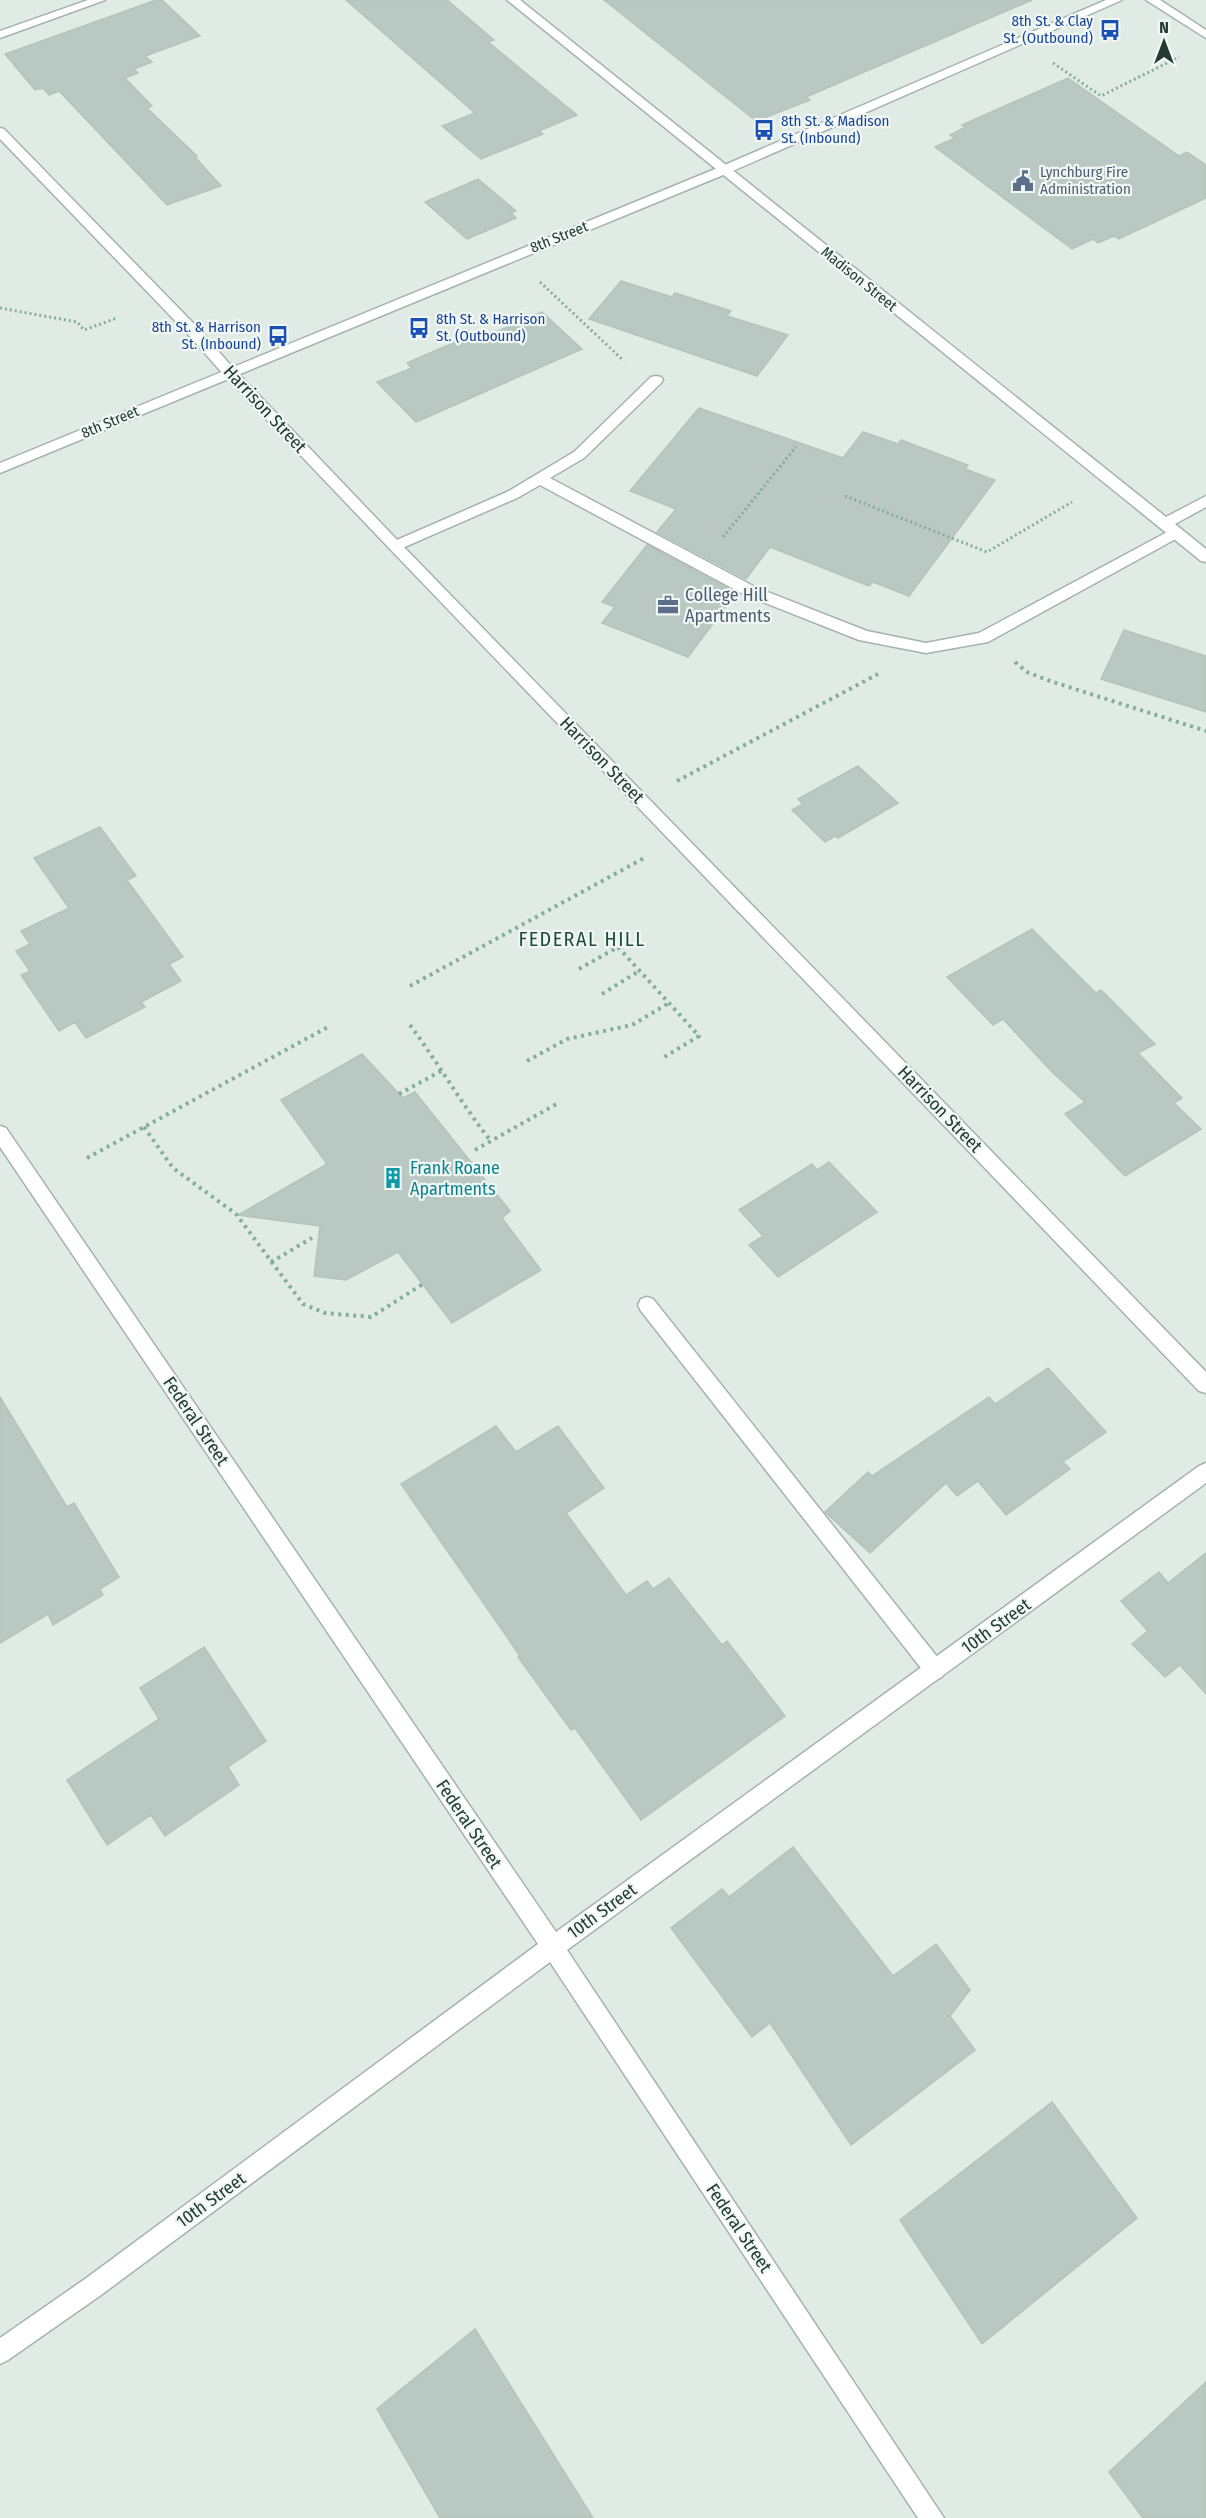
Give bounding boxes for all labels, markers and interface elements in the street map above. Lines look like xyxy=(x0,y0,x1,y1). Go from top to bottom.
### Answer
place label: 8th St. & Clay St. (Outbound) xyxy=(1003,12,1093,47)
north arrow xyxy=(1134,12,1194,72)
bus stop icon: 8th St. & Clay St. (Outbound) xyxy=(1098,18,1122,42)
text: N xyxy=(1159,18,1169,37)
place label: 8th St. & Madison St. (Inbound) xyxy=(781,112,889,147)
bus stop icon: 8th St. & Madison St. (Inbound) xyxy=(752,118,776,142)
place label: Lynchburg Fire Administration xyxy=(1040,163,1131,198)
public building icon: Lynchburg Fire Administration xyxy=(1011,169,1035,193)
street label: 8th Street xyxy=(527,217,591,257)
street label: Madison Street xyxy=(817,243,901,315)
place label: 8th St. & Harrison St. (Outbound) xyxy=(436,310,545,345)
bus stop icon: 8th St. & Harrison St. (Outbound) xyxy=(407,316,431,340)
place label: 8th St. & Harrison St. (Inbound) xyxy=(152,318,261,353)
bus stop icon: 8th St. & Harrison St. (Inbound) xyxy=(266,324,290,348)
street label: Harrison Street xyxy=(219,361,311,458)
street label: 8th Street xyxy=(79,402,142,442)
place label: College Hill Apartments xyxy=(685,584,771,627)
office icon: College Hill Apartments xyxy=(656,593,680,617)
street label: Harrison Street xyxy=(555,712,649,808)
district label: FEDERAL HILL xyxy=(518,927,646,951)
street label: Harrison Street xyxy=(893,1061,987,1157)
place label: Frank Roane Apartments xyxy=(410,1157,500,1200)
building icon: Frank Roane Apartments xyxy=(381,1166,405,1190)
street label: Federal Street xyxy=(158,1372,234,1470)
street label: 10th Street xyxy=(957,1593,1035,1658)
street label: Federal Street xyxy=(431,1775,507,1873)
street label: 10th Street xyxy=(563,1878,641,1943)
street label: 10th Street xyxy=(172,2167,250,2232)
street label: Federal Street xyxy=(701,2179,777,2277)

